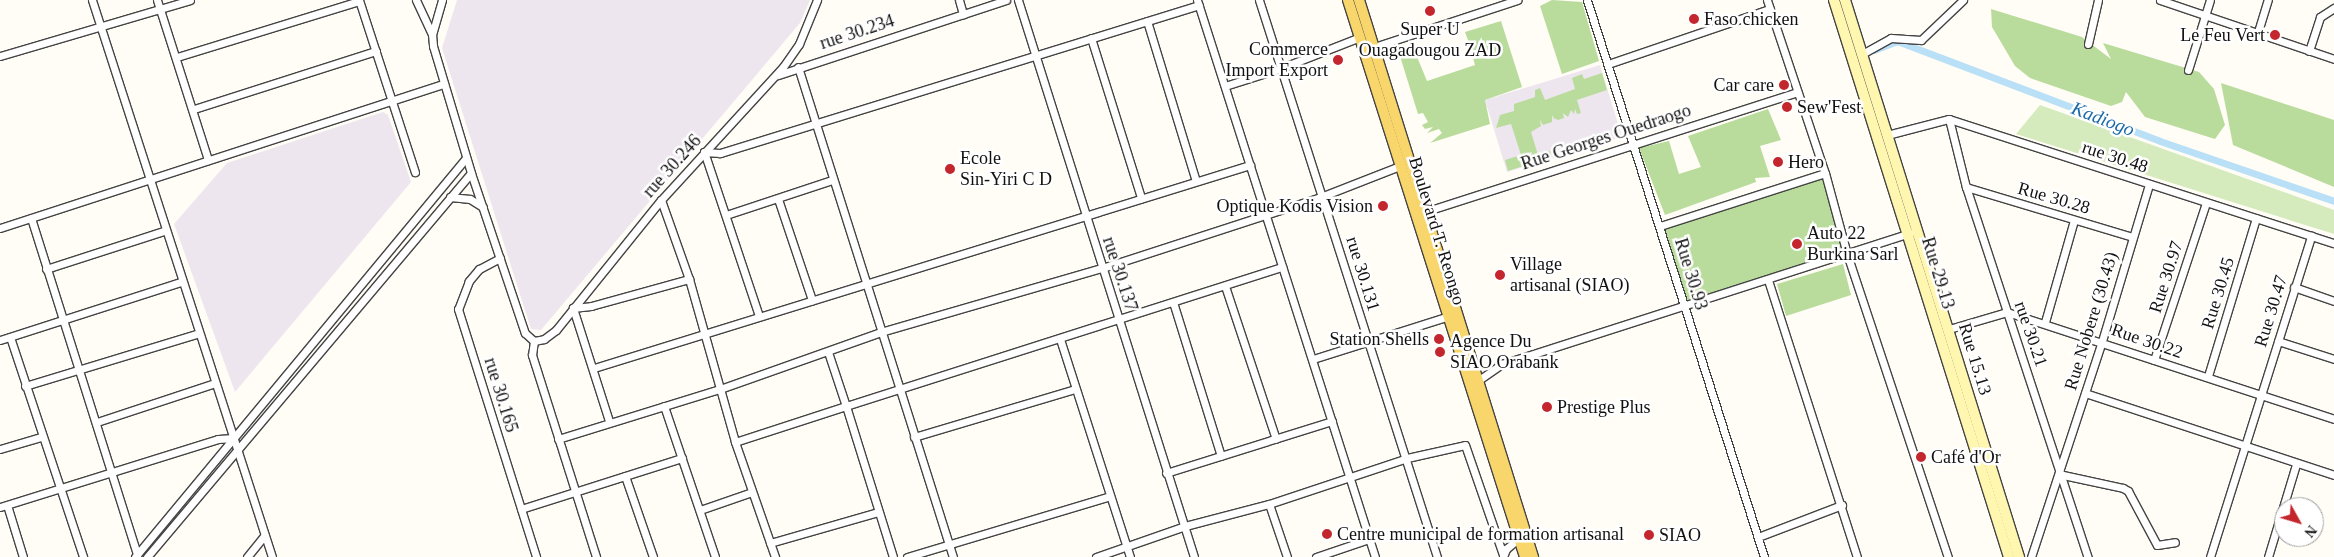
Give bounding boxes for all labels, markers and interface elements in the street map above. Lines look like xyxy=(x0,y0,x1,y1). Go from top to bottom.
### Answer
marker: Super U Ouagadougou ZAD xyxy=(1424,5,1436,17)
place label: Faso chicken xyxy=(1704,8,1798,30)
street label: rue 30.234 xyxy=(817,10,897,54)
marker: Faso chicken xyxy=(1688,13,1700,25)
place label: Super U Ouagadougou ZAD xyxy=(1359,19,1501,62)
place label: Le Feu Vert xyxy=(2180,24,2265,46)
marker: Le Feu Vert xyxy=(2269,29,2281,41)
place label: Commerce Import Export xyxy=(1226,39,1328,82)
marker: Commerce Import Export xyxy=(1332,54,1344,66)
place label: Car care xyxy=(1714,74,1774,96)
marker: Car care xyxy=(1778,79,1790,91)
place label: Sew'Fest xyxy=(1797,96,1861,118)
water label: Kadiogo xyxy=(2068,97,2138,141)
street label: Rue Georges Ouedraogo xyxy=(1518,99,1694,175)
marker: Sew'Fest xyxy=(1781,101,1793,113)
street label: rue 30.246 xyxy=(638,130,706,202)
street label: rue 30.48 xyxy=(2079,136,2151,178)
place label: Ecole Sin-Yiri C D xyxy=(960,148,1052,190)
place label: Hero xyxy=(1788,151,1824,173)
street label: Boulevard T. Reongo xyxy=(1404,154,1470,308)
marker: Hero xyxy=(1772,156,1784,168)
marker: Ecole Sin-Yiri C D xyxy=(944,163,956,175)
street label: Rue 30.28 xyxy=(2015,177,2093,219)
place label: Optique Kodis Vision xyxy=(1216,195,1373,217)
marker: Optique Kodis Vision xyxy=(1377,200,1389,212)
place label: Auto 22 Burkina Sarl xyxy=(1807,223,1898,266)
street label: rue 30.137 xyxy=(1098,234,1142,314)
street label: rue 30.131 xyxy=(1341,234,1385,314)
street label: Rue 29.13 xyxy=(1917,234,1959,312)
street label: Rue 30.93 xyxy=(1670,235,1712,313)
marker: Auto 22 Burkina Sarl xyxy=(1791,238,1803,250)
street label: Rue 30.97 xyxy=(2144,238,2188,316)
street label: Rue Nobere (30.43) xyxy=(2060,249,2122,393)
place label: Village artisanal (SIAO) xyxy=(1510,254,1629,296)
street label: Rue 30.45 xyxy=(2197,254,2239,332)
marker: Village artisanal (SIAO) xyxy=(1494,269,1506,281)
street label: Rue 30.47 xyxy=(2250,272,2292,350)
street label: rue 30.21 xyxy=(2010,298,2052,370)
street label: Rue 30.22 xyxy=(2109,319,2185,363)
street label: Rue 15.13 xyxy=(1954,320,1996,398)
place label: Station Shells xyxy=(1329,328,1429,350)
place label: Agence Du SIAO Orabank xyxy=(1450,331,1558,374)
marker: Station Shells xyxy=(1433,333,1445,345)
marker: Agence Du SIAO Orabank xyxy=(1434,346,1446,358)
street label: rue 30.165 xyxy=(479,355,523,435)
place label: Prestige Plus xyxy=(1557,396,1651,418)
marker: Prestige Plus xyxy=(1541,401,1553,413)
place label: Café d'Or xyxy=(1931,446,2001,468)
marker: Café d'Or xyxy=(1915,451,1927,463)
north arrow xyxy=(2274,497,2324,547)
text: N xyxy=(2301,522,2319,540)
place label: Centre municipal de formation artisanal xyxy=(1337,523,1624,545)
place label: SIAO xyxy=(1659,524,1701,546)
marker: Centre municipal de formation artisanal xyxy=(1321,528,1333,540)
marker: SIAO xyxy=(1643,529,1655,541)

